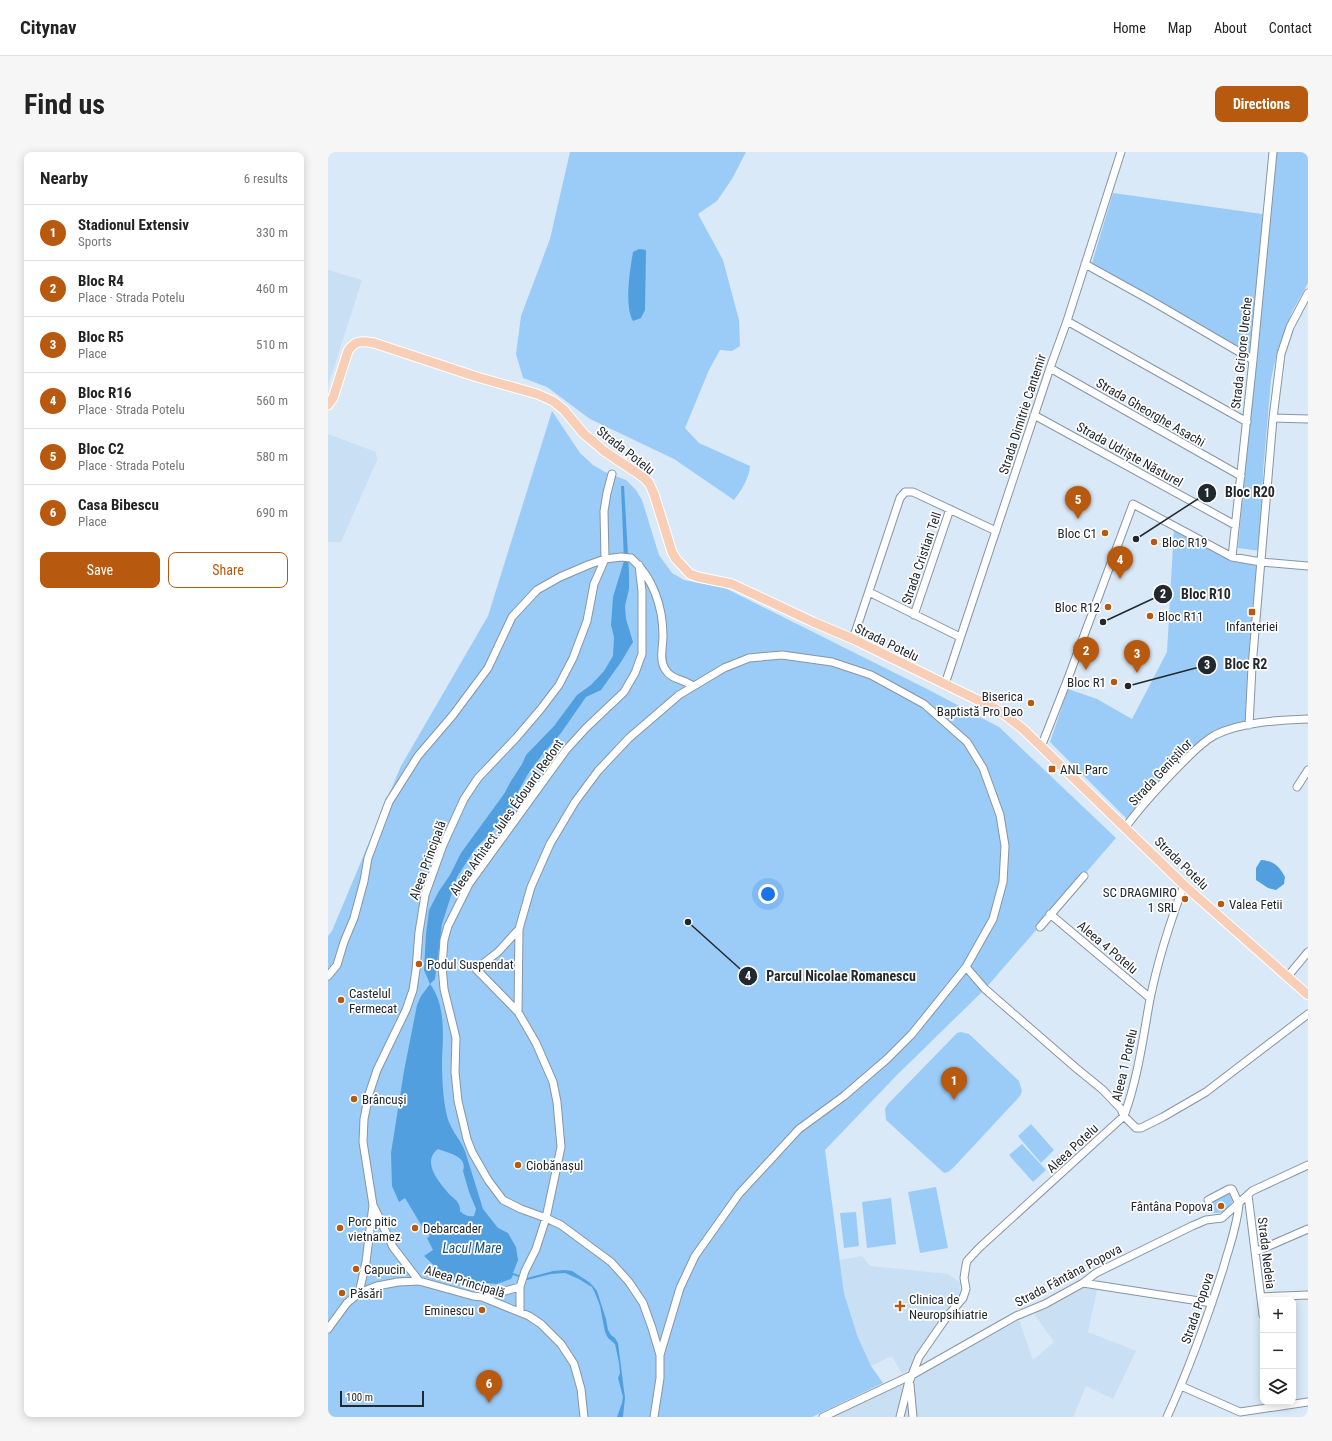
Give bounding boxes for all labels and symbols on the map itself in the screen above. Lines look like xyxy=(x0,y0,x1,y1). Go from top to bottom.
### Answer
street label: Strada Grigore Ureche xyxy=(1228,296,1255,410)
street label: Strada Dimitrie Cantemir xyxy=(996,352,1049,476)
street label: Strada Gheorghe Asachi xyxy=(1094,375,1208,450)
street label: Strada Udriște Năsturel xyxy=(1074,419,1185,491)
street label: Strada Potelu xyxy=(594,423,658,478)
callout: Bloc R20 xyxy=(1197,480,1283,506)
text: Bloc R20 xyxy=(1225,484,1275,500)
pin: 5 xyxy=(1065,486,1091,519)
text: 1 xyxy=(1204,486,1210,500)
street label: Strada Cristian Tell xyxy=(899,510,944,606)
place label: Bloc C1 xyxy=(1058,526,1097,541)
marker: Bloc C1 xyxy=(1100,528,1110,538)
place label: Bloc R19 xyxy=(1162,535,1207,550)
marker: Bloc R19 xyxy=(1149,537,1159,547)
pin: 4 xyxy=(1107,546,1133,579)
callout: Bloc R10 xyxy=(1153,581,1239,607)
text: Bloc R10 xyxy=(1181,586,1231,602)
text: 2 xyxy=(1160,587,1166,601)
place label: Bloc R12 xyxy=(1055,600,1100,615)
marker: Bloc R12 xyxy=(1103,602,1113,612)
marker: Infanteriei xyxy=(1247,607,1257,617)
place label: Bloc R11 xyxy=(1158,609,1203,624)
marker: Bloc R11 xyxy=(1145,611,1155,621)
place label: Infanteriei xyxy=(1226,619,1278,634)
street label: Strada Potelu xyxy=(852,621,921,664)
pin: 2 xyxy=(1073,637,1099,670)
pin: 3 xyxy=(1124,640,1150,673)
callout: Bloc R2 xyxy=(1197,652,1275,678)
text: Bloc R2 xyxy=(1225,656,1267,672)
text: 3 xyxy=(1204,658,1210,672)
place label: Bloc R1 xyxy=(1067,675,1106,690)
marker: Bloc R1 xyxy=(1109,677,1119,687)
place label: Biserica Baptistă Pro Deo xyxy=(937,689,1023,719)
marker: Biserica Baptistă Pro Deo xyxy=(1026,698,1036,708)
street label: Aleea Arhitect Jules Édouard Redont xyxy=(447,736,566,898)
street label: Strada Geniștilor xyxy=(1126,736,1196,809)
place label: ANL Parc xyxy=(1060,762,1108,777)
marker: ANL Parc xyxy=(1047,764,1057,774)
street label: Aleea Principală xyxy=(406,819,449,902)
street label: Strada Potelu xyxy=(1152,834,1212,893)
your location xyxy=(758,884,778,904)
place label: SC DRAGMIRO 1 SRL xyxy=(1103,885,1177,915)
marker: SC DRAGMIRO 1 SRL xyxy=(1180,894,1190,904)
place label: Valea Fetii xyxy=(1229,897,1283,912)
marker: Valea Fetii xyxy=(1216,899,1226,909)
street label: Aleea 4 Potelu xyxy=(1074,918,1141,977)
place label: Podul Suspendat xyxy=(427,957,514,972)
marker: Podul Suspendat xyxy=(414,959,424,969)
callout: Parcul Nicolae Romanescu xyxy=(738,963,924,989)
text: Parcul Nicolae Romanescu xyxy=(766,968,916,984)
text: 4 xyxy=(745,969,751,983)
place label: Castelul Fermecat xyxy=(349,986,397,1016)
marker: Castelul Fermecat xyxy=(336,995,346,1005)
street label: Aleea 1 Potelu xyxy=(1109,1027,1140,1103)
pin: 1 xyxy=(941,1067,967,1100)
place label: Brâncuși xyxy=(362,1092,407,1108)
marker: Brâncuși xyxy=(349,1094,359,1104)
street label: Aleea Potelu xyxy=(1044,1121,1101,1176)
place label: Ciobănașul xyxy=(526,1158,583,1174)
marker: Ciobănașul xyxy=(513,1160,523,1170)
place label: Fântâna Popova xyxy=(1131,1199,1213,1214)
marker: Fântâna Popova xyxy=(1216,1201,1226,1211)
place label: Porc pitic vietnamez xyxy=(348,1214,401,1244)
street label: Strada Nedeia xyxy=(1255,1216,1278,1290)
place label: Debarcader xyxy=(423,1221,482,1236)
marker: Porc pitic vietnamez xyxy=(335,1223,345,1233)
marker: Debarcader xyxy=(410,1223,420,1233)
water label: Lacul Mare xyxy=(442,1240,502,1256)
street label: Strada Fântâna Popova xyxy=(1012,1241,1124,1310)
place label: Capucin xyxy=(364,1262,406,1277)
street label: Aleea Principală xyxy=(423,1262,507,1301)
marker: Capucin xyxy=(351,1264,361,1274)
street label: Strada Popova xyxy=(1178,1271,1217,1346)
place label: Păsări xyxy=(350,1286,382,1301)
marker: Păsări xyxy=(337,1288,347,1298)
place label: Clinica de Neuropsihiatrie xyxy=(909,1292,988,1322)
marker: Clinica de Neuropsihiatrie xyxy=(894,1300,906,1312)
place label: Eminescu xyxy=(424,1303,474,1318)
marker: Eminescu xyxy=(477,1305,487,1315)
pin: 6 xyxy=(476,1370,502,1403)
scale bar xyxy=(340,1389,424,1408)

